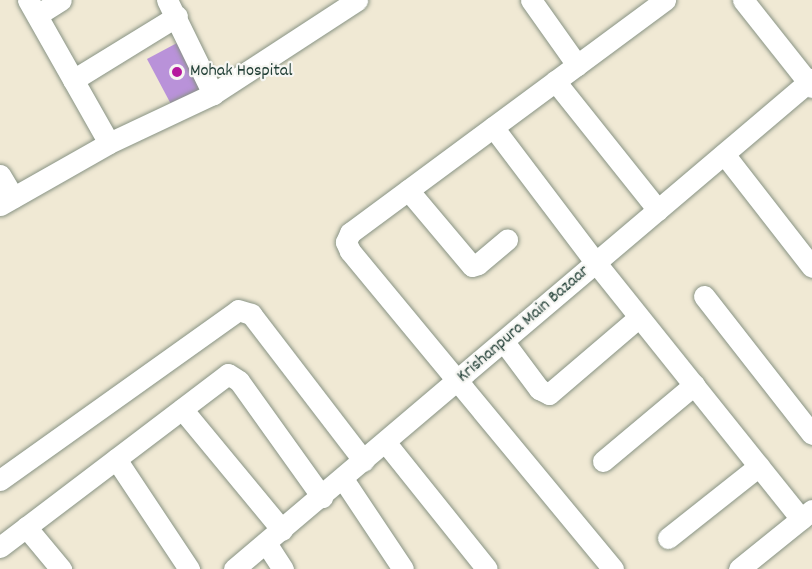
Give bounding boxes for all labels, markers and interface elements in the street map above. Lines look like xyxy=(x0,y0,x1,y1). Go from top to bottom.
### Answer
place label: Mohak Hospital xyxy=(190,61,293,83)
marker: Mohak Hospital xyxy=(168,63,186,81)
street label: Krishanpura Main Bazaar xyxy=(453,262,595,388)

